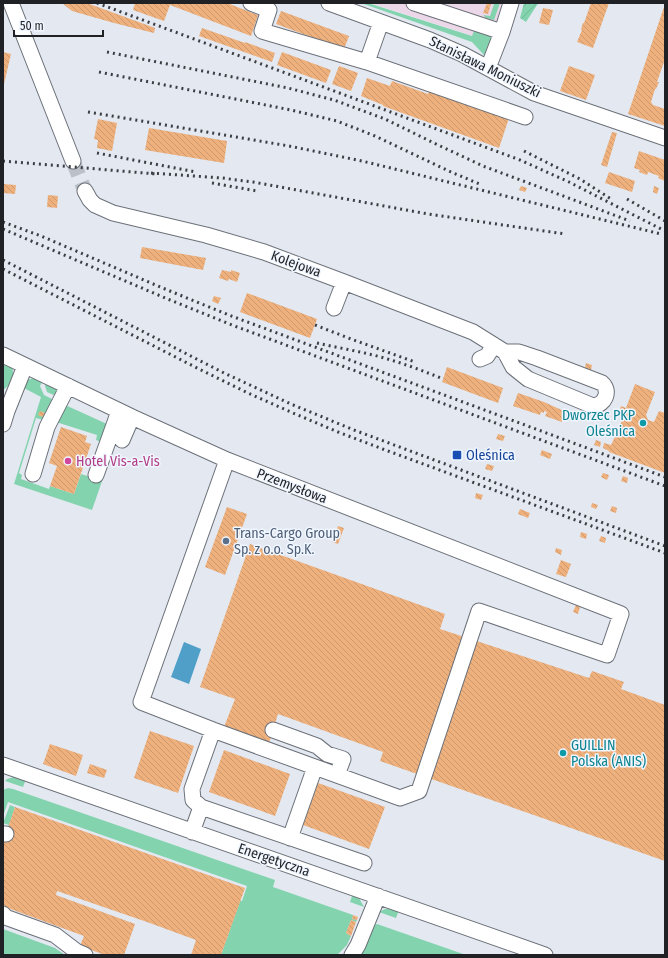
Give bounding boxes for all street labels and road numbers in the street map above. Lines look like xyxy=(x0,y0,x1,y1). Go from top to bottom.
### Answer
street label: Stanisława Moniuszki xyxy=(426,33,544,101)
street label: Kolejowa xyxy=(269,247,323,281)
street label: Przemysłowa xyxy=(254,465,330,507)
street label: Energetyczna xyxy=(236,840,312,880)

